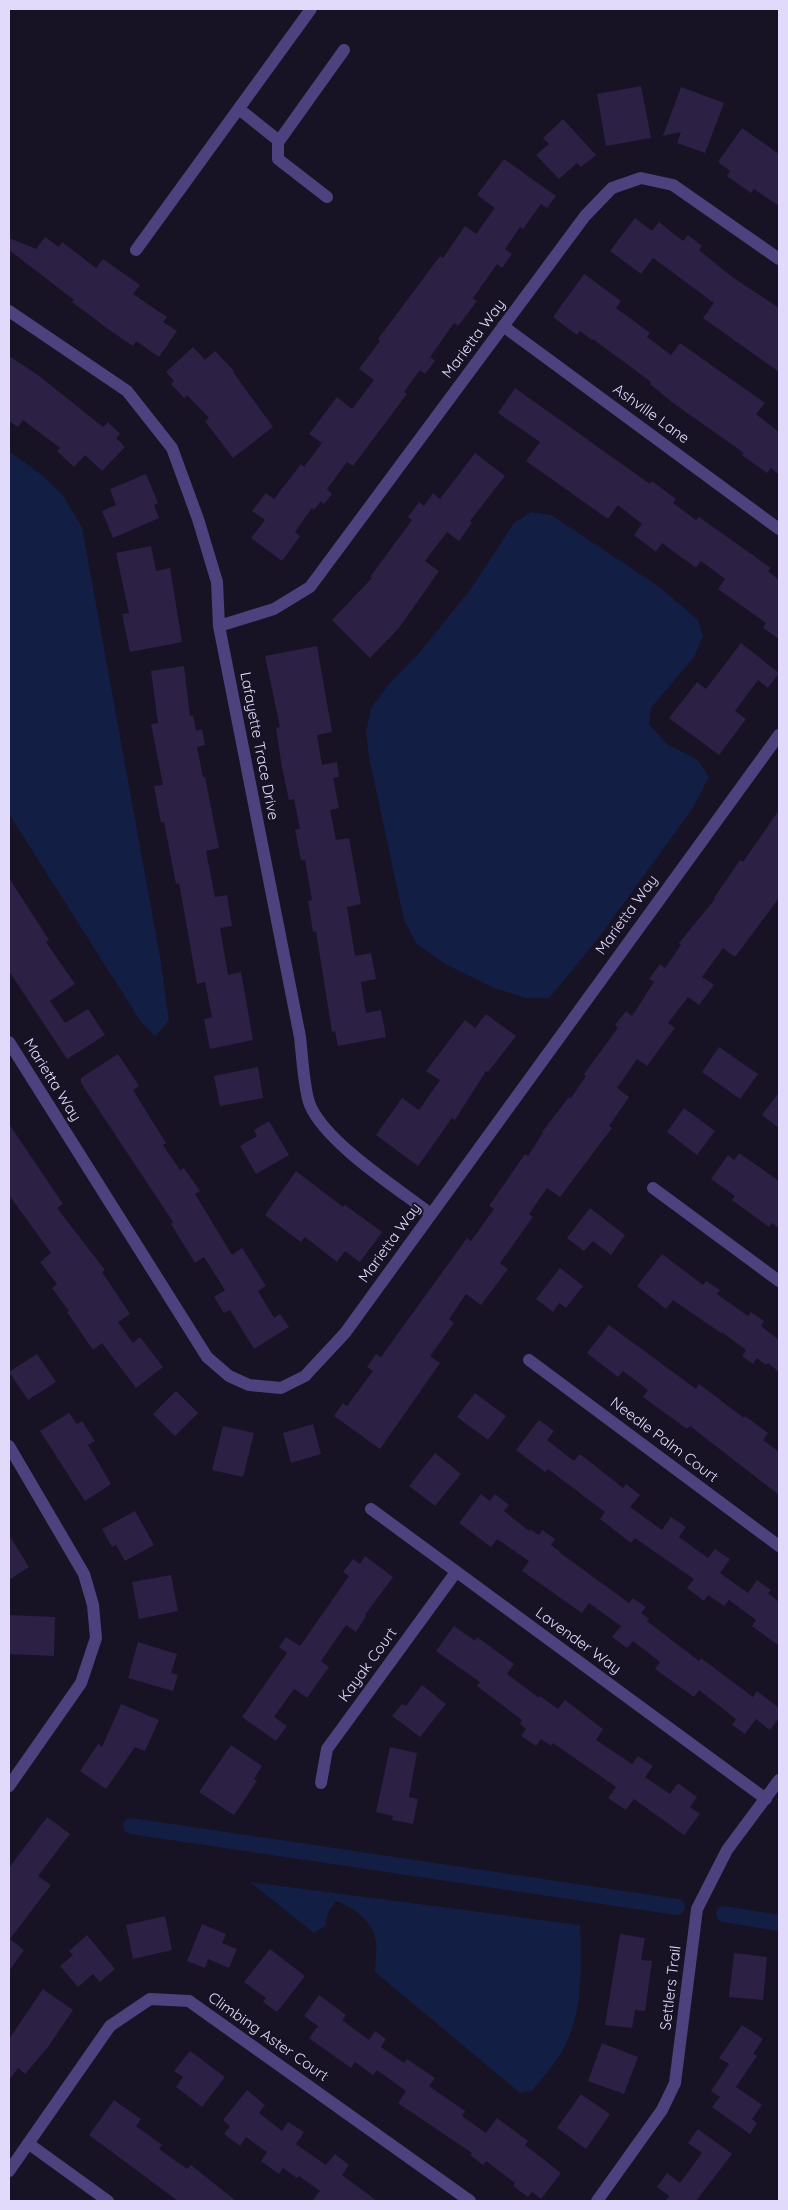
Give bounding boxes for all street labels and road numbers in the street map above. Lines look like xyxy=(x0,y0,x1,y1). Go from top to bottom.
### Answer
street label: Marietta Way xyxy=(438,296,510,382)
street label: Ashville Lane xyxy=(609,380,693,448)
street label: Lafayette Trace Drive xyxy=(236,670,282,822)
street label: Marietta Way xyxy=(592,872,662,958)
street label: Marietta Way xyxy=(19,1035,85,1125)
street label: Marietta Way xyxy=(355,1200,425,1286)
street label: Needle Palm Court xyxy=(607,1394,721,1486)
street label: Lavender Way xyxy=(532,1604,624,1678)
street label: Kayak Court xyxy=(335,1624,401,1706)
street label: Settlers Trail xyxy=(657,1945,685,2031)
street label: Climbing Aster Court xyxy=(204,1989,332,2085)

